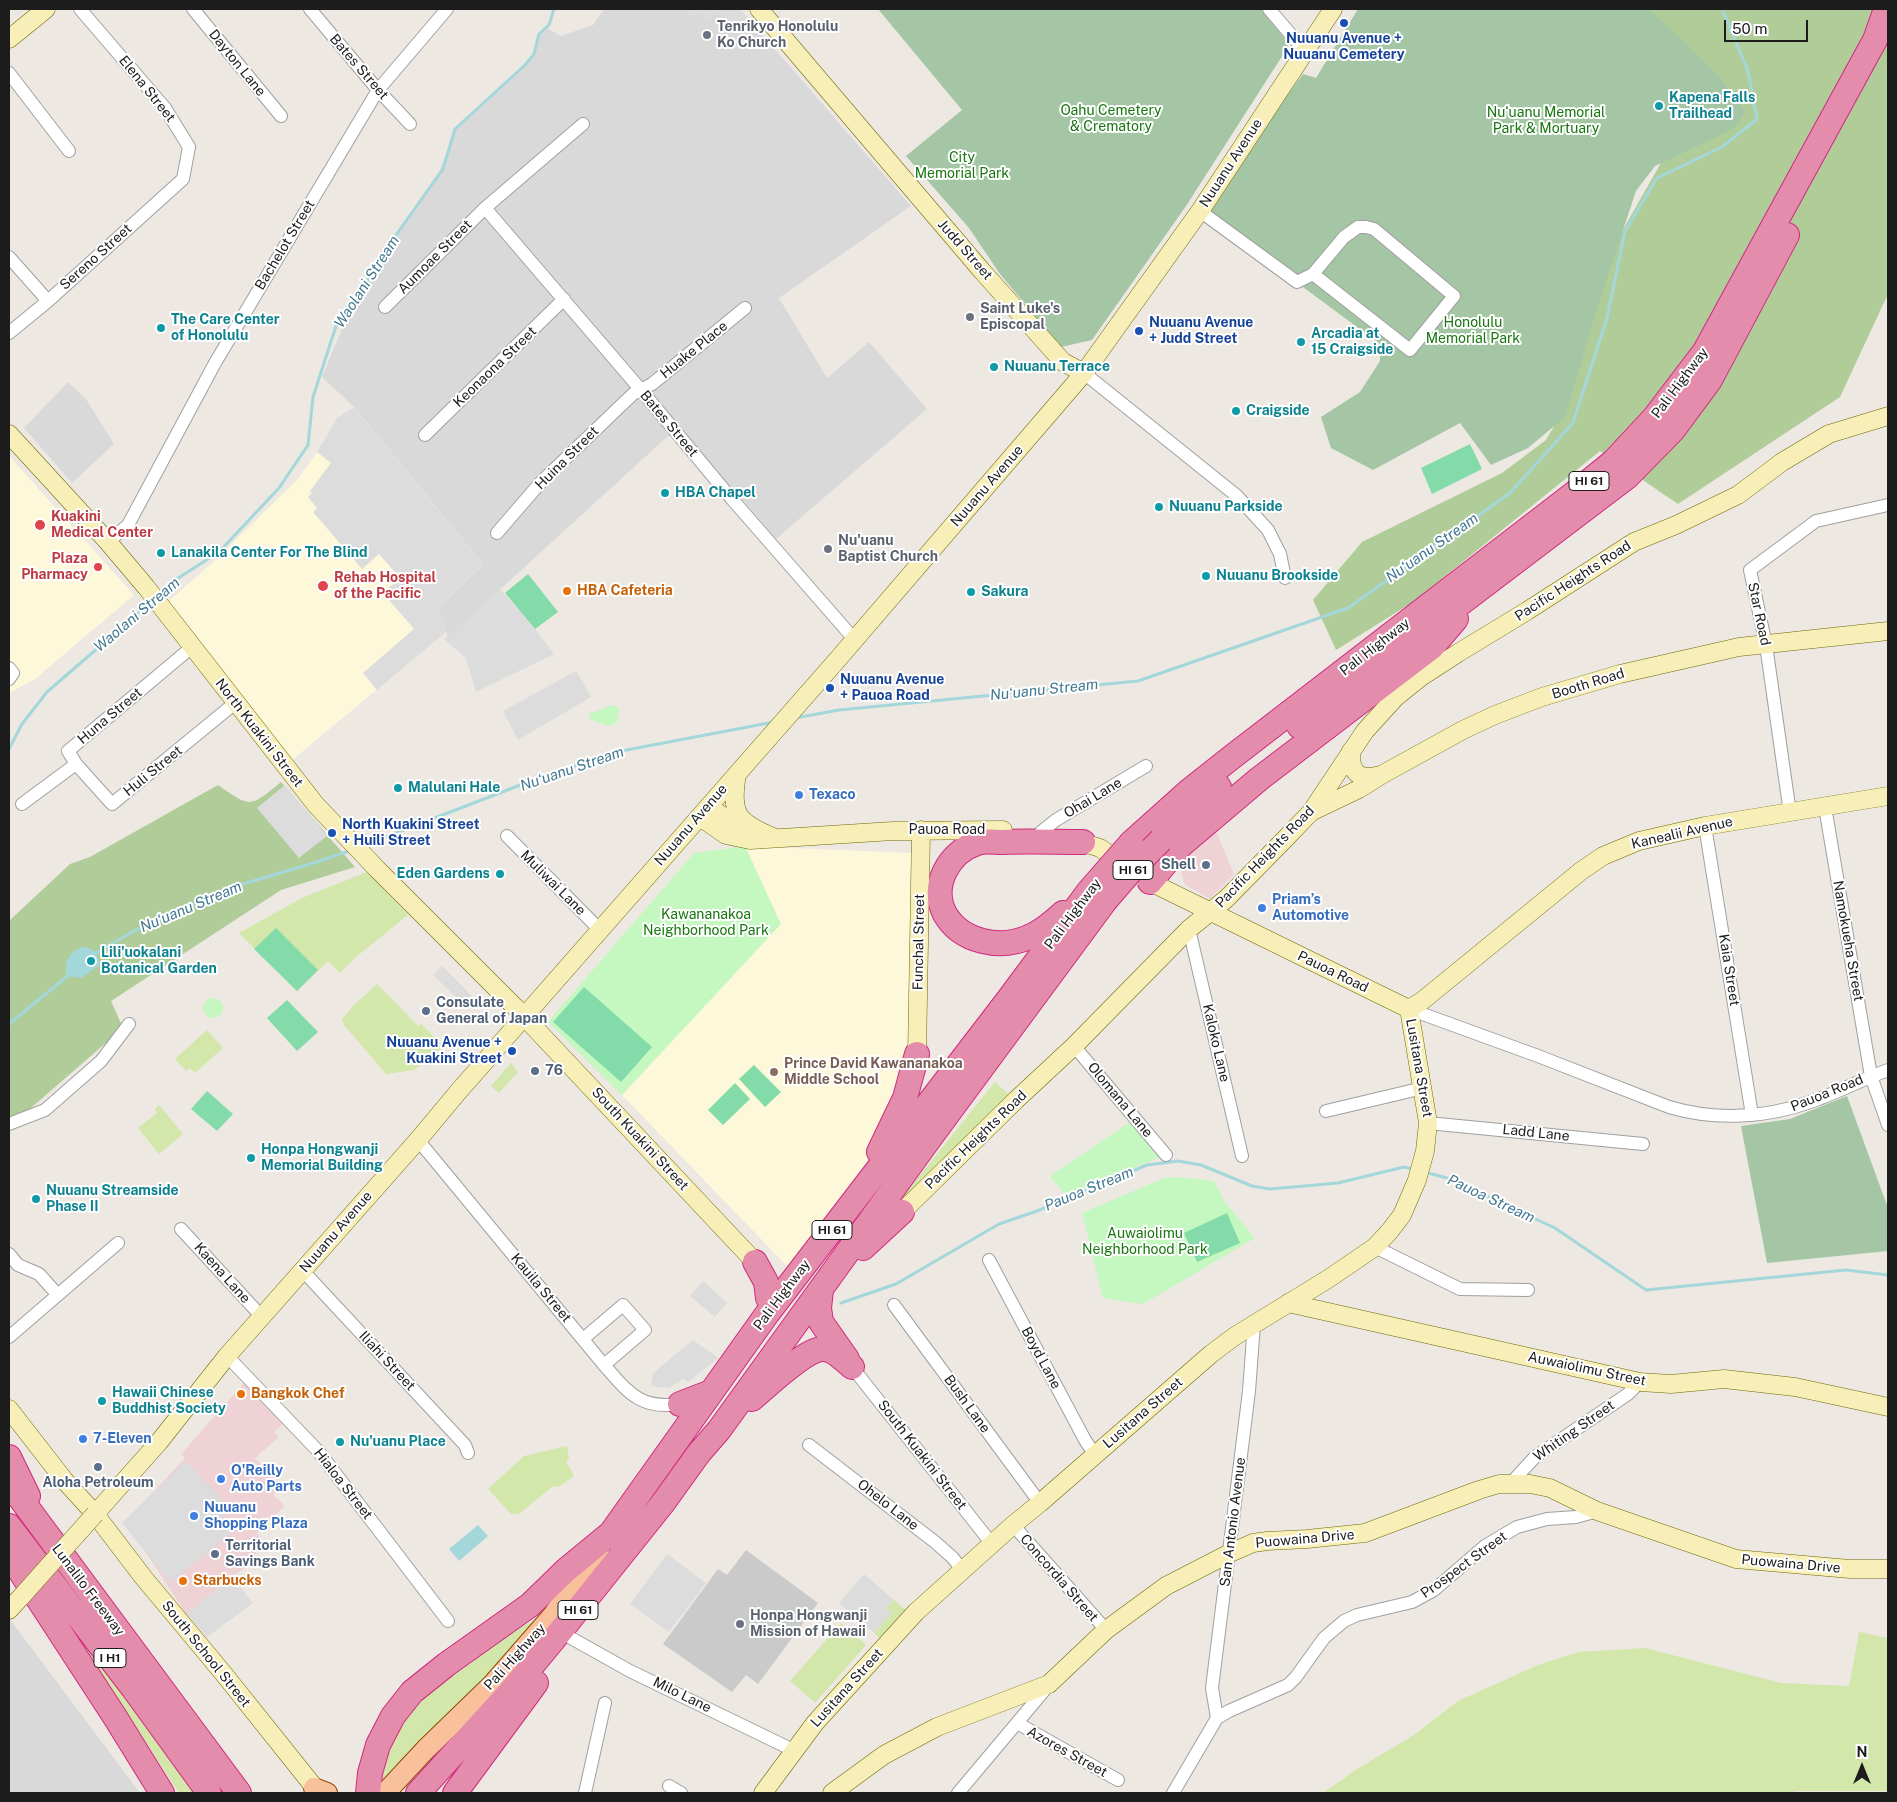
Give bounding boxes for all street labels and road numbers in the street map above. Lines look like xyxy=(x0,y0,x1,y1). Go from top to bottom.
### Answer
street label: Dayton Lane xyxy=(205,26,269,100)
street label: Bates Street xyxy=(326,31,392,103)
street label: Elena Street xyxy=(115,52,179,126)
street label: Nuuanu Avenue xyxy=(1196,116,1266,210)
street label: Bachelot Street xyxy=(252,197,318,293)
street label: Aumoae Street xyxy=(394,216,476,298)
street label: Judd Street xyxy=(934,216,996,284)
street label: Sereno Street xyxy=(57,220,135,294)
street label: Huake Place xyxy=(657,318,731,382)
street label: Keonaona Street xyxy=(450,323,540,411)
street label: Pali Highway xyxy=(1648,344,1712,422)
street label: Bates Street xyxy=(636,387,702,461)
street label: Huina Street xyxy=(532,423,602,493)
street label: Nuuanu Avenue xyxy=(947,442,1027,530)
road number: HI 61 xyxy=(1569,472,1609,491)
street label: Pacific Heights Road xyxy=(1512,537,1634,625)
street label: Star Road xyxy=(1744,581,1774,647)
street label: Pali Highway xyxy=(1337,615,1413,679)
street label: Booth Road xyxy=(1550,665,1626,703)
street label: North Kuakini Street xyxy=(211,675,307,791)
street label: Huna Street xyxy=(74,684,146,748)
street label: Huli Street xyxy=(120,742,186,800)
street label: Ohai Lane xyxy=(1061,774,1125,822)
street label: Nuuanu Avenue xyxy=(651,781,731,869)
street label: Pacific Heights Road xyxy=(1212,803,1318,911)
street label: Kanealii Avenue xyxy=(1630,813,1734,853)
street label: Pauoa Road xyxy=(909,822,985,838)
street label: Muliwai Lane xyxy=(517,847,589,919)
road number: HI 61 xyxy=(1113,860,1153,880)
street label: Pali Highway xyxy=(1041,875,1105,953)
street label: Namokueha Street xyxy=(1829,879,1867,1003)
street label: Funchal Street xyxy=(910,894,928,990)
street label: Kaia Street xyxy=(1715,933,1743,1007)
street label: Pauoa Road xyxy=(1295,948,1371,996)
street label: Kaloko Lane xyxy=(1199,1002,1233,1084)
street label: Lusitana Street xyxy=(1402,1017,1436,1119)
street label: Olomana Lane xyxy=(1084,1059,1156,1141)
street label: Pauoa Road xyxy=(1788,1071,1866,1115)
street label: South Kuakini Street xyxy=(588,1084,692,1194)
street label: Pacific Heights Road xyxy=(922,1087,1030,1193)
street label: Ladd Lane xyxy=(1502,1121,1570,1145)
street label: Nuuanu Avenue xyxy=(296,1188,376,1276)
road number: HI 61 xyxy=(812,1220,852,1240)
street label: Kaena Lane xyxy=(190,1239,254,1307)
street label: Kauila Street xyxy=(507,1250,575,1326)
street label: Pali Highway xyxy=(750,1256,814,1334)
street label: Boyd Lane xyxy=(1018,1324,1064,1392)
street label: Iliahi Street xyxy=(355,1328,419,1394)
street label: Auwaiolimu Street xyxy=(1527,1348,1647,1390)
street label: Bush Lane xyxy=(940,1372,994,1436)
street label: Lusitana Street xyxy=(1100,1374,1186,1452)
street label: South Kuakini Street xyxy=(874,1397,970,1513)
street label: Whiting Street xyxy=(1530,1397,1618,1465)
street label: Hialoa Street xyxy=(310,1445,376,1523)
street label: San Antonio Avenue xyxy=(1217,1456,1249,1588)
street label: Ohelo Lane xyxy=(854,1476,922,1534)
street label: Puowaina Drive xyxy=(1255,1526,1355,1552)
street label: Prospect Street xyxy=(1418,1528,1510,1602)
street label: Concordia Street xyxy=(1016,1531,1102,1625)
street label: Lunalilo Freeway xyxy=(48,1541,128,1639)
street label: Puowaina Drive xyxy=(1741,1551,1841,1577)
street label: South School Street xyxy=(158,1598,254,1710)
road number: HI 61 xyxy=(558,1600,598,1620)
street label: Pali Highway xyxy=(481,1620,549,1694)
street label: Lusitana Street xyxy=(807,1645,887,1731)
road number: I H1 xyxy=(94,1649,126,1668)
street label: Milo Lane xyxy=(650,1674,714,1716)
street label: Azores Street xyxy=(1024,1723,1110,1781)

